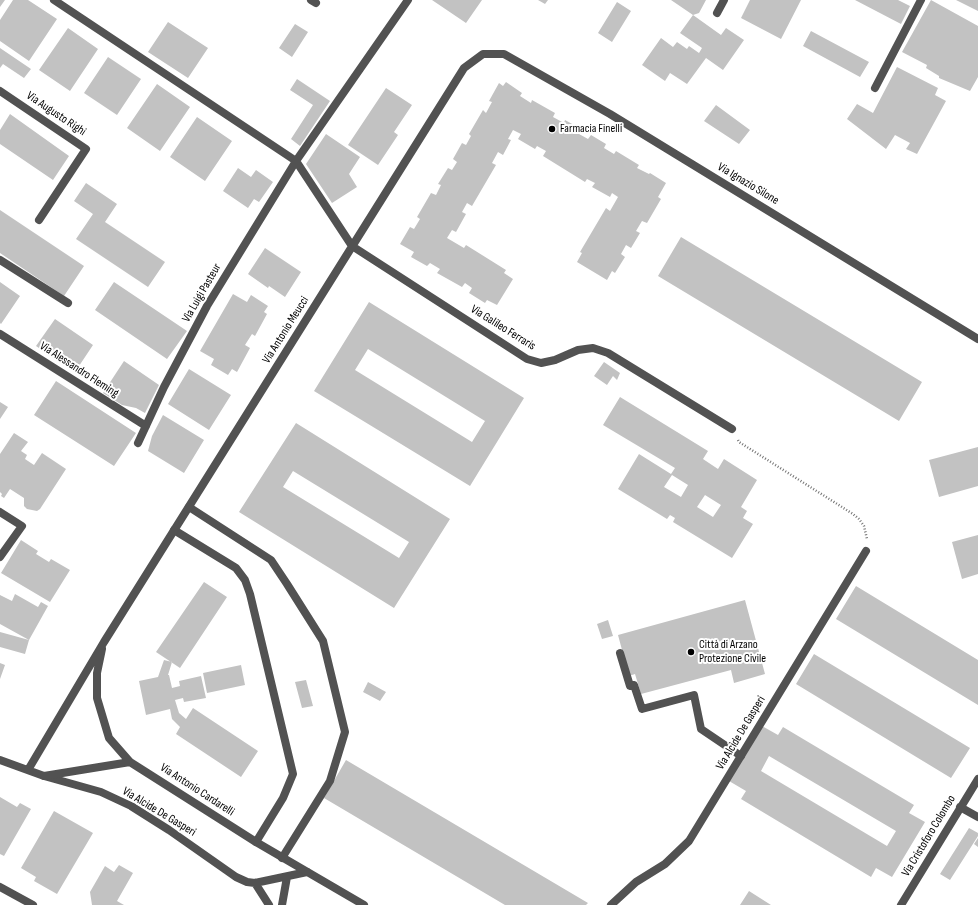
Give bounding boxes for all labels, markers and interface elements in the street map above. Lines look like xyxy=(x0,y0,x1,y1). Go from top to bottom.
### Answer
street label: Via Augusto Righi xyxy=(23,89,89,139)
place label: Farmacia Finelli xyxy=(560,122,622,136)
marker: Farmacia Finelli xyxy=(547,124,557,134)
street label: Via Ignazio Silone xyxy=(715,160,781,208)
street label: Via Luigi Pasteur xyxy=(179,261,225,325)
street label: Via Antonio Meucci xyxy=(260,294,312,366)
street label: Via Galileo Ferraris xyxy=(468,302,538,354)
street label: Via Alessandro Fleming xyxy=(37,339,121,401)
place label: Città di Arzano Protezione Civile xyxy=(699,638,766,666)
marker: Città di Arzano Protezione Civile xyxy=(686,647,696,657)
street label: Via Alcide De Gasperi xyxy=(713,694,769,772)
street label: Via Antonio Cardarelli xyxy=(157,761,237,819)
street label: Via Alcide De Gasperi xyxy=(120,784,198,840)
street label: Via Cristoforo Colombo xyxy=(899,793,959,879)

